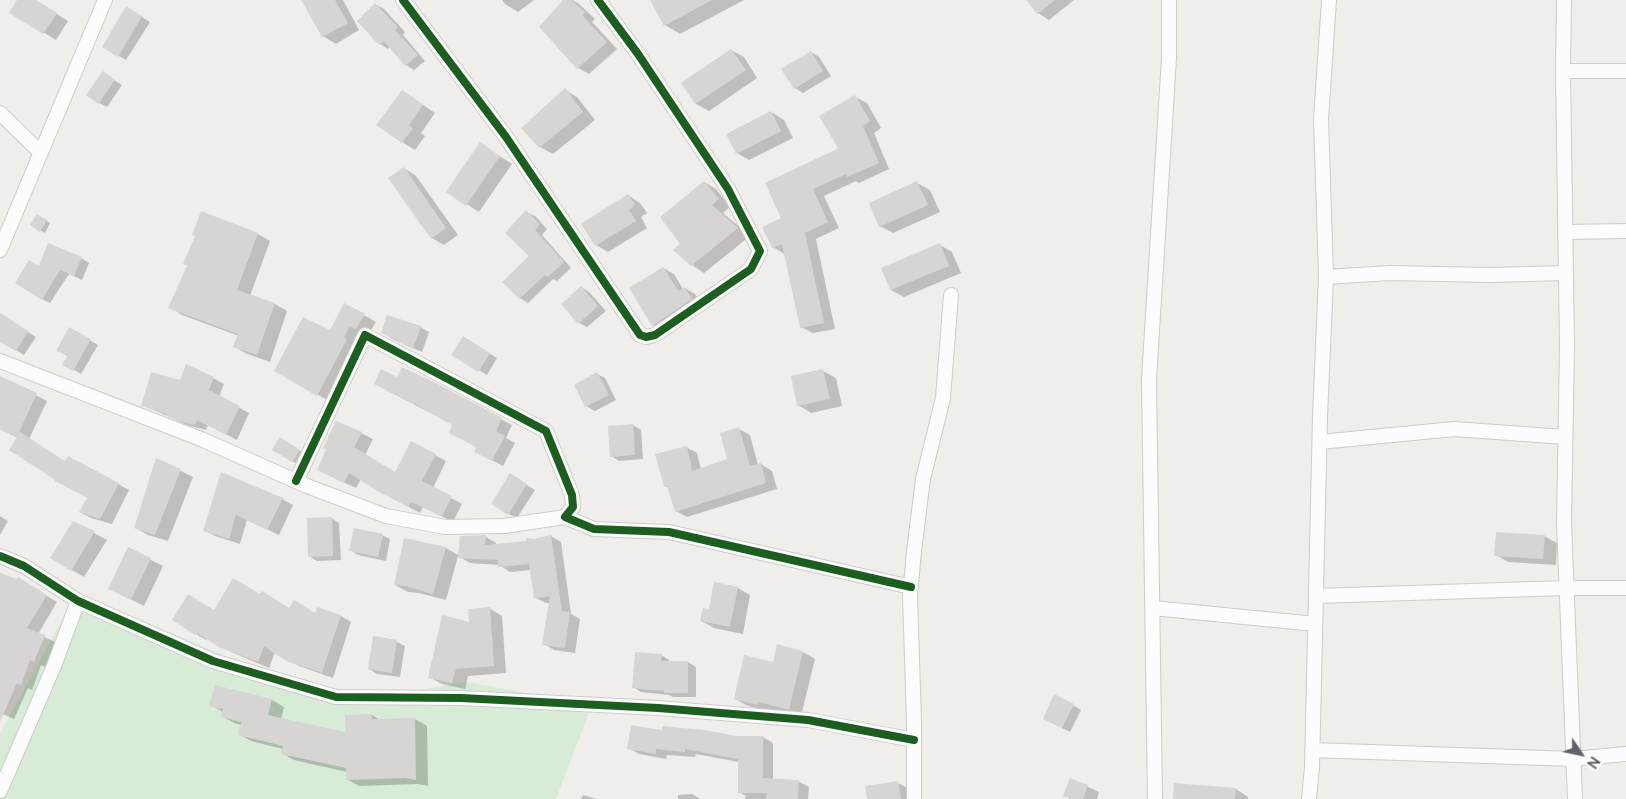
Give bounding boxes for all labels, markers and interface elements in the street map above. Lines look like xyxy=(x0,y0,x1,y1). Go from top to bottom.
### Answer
north arrow xyxy=(1556,729,1606,779)
text: N xyxy=(1584,753,1603,771)

